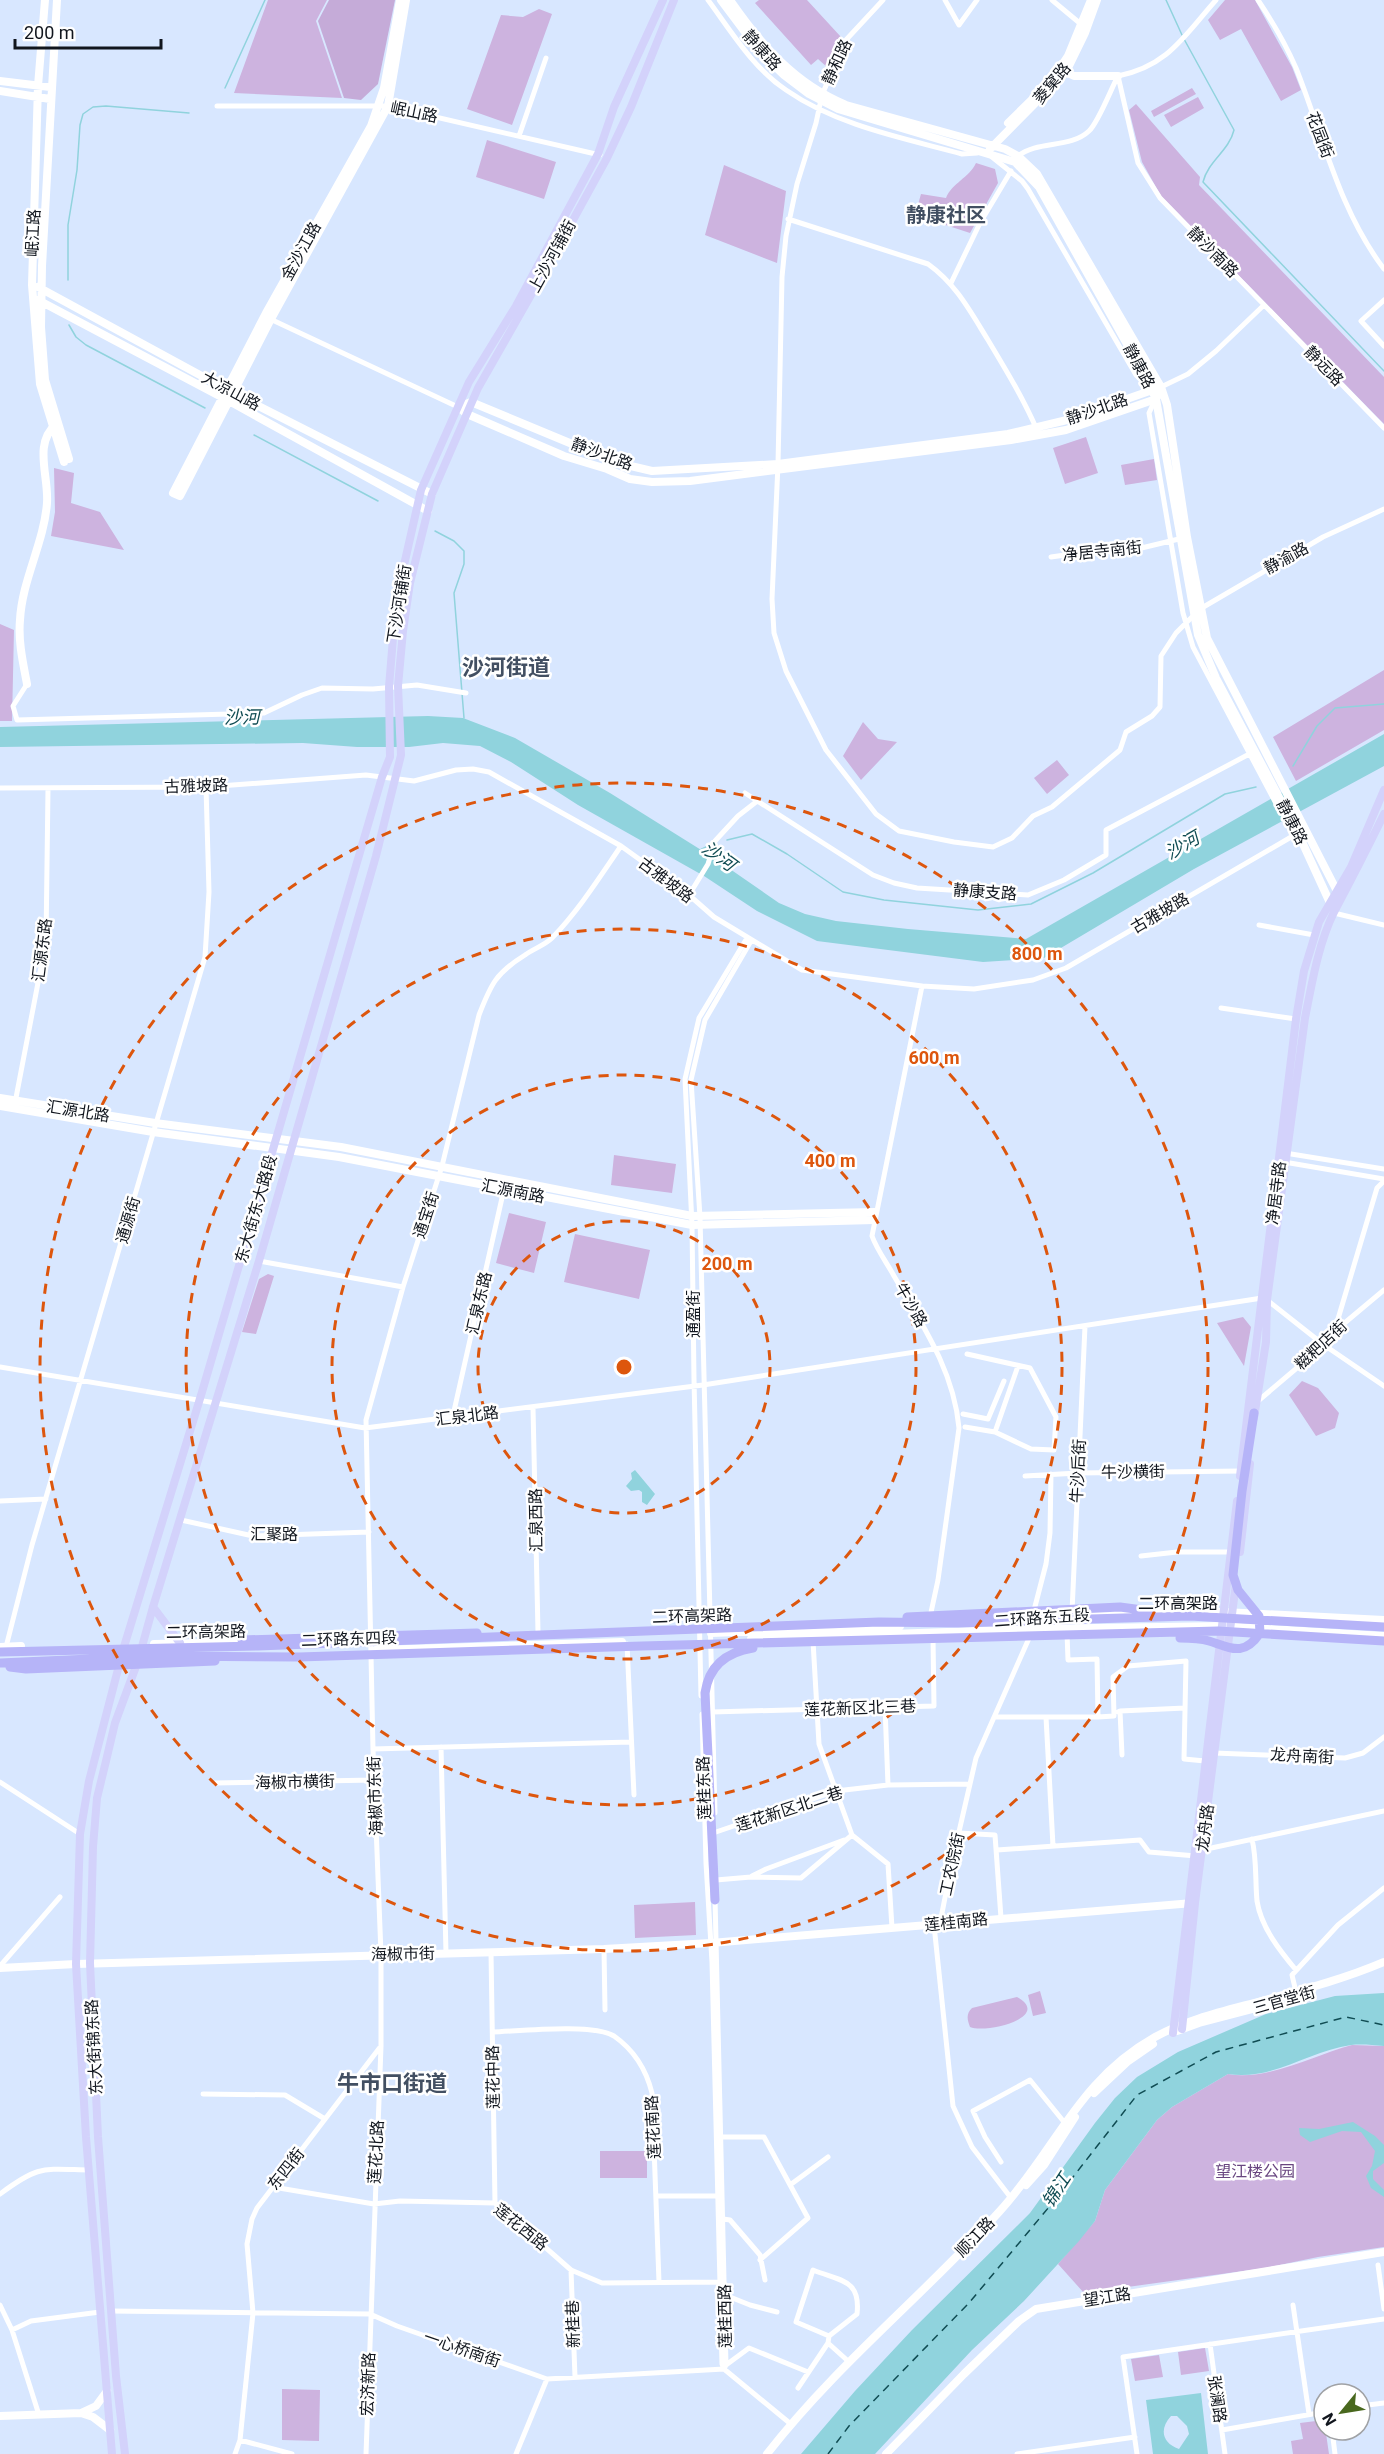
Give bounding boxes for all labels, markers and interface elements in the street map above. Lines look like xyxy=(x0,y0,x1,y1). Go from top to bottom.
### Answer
scale bar xyxy=(15,12,160,50)
text: 200 m xyxy=(24,22,75,43)
street label: 静康路 xyxy=(739,26,785,74)
street label: 静和路 xyxy=(818,36,856,88)
street label: 菱窠路 xyxy=(1029,59,1075,107)
street label: 岷山路 xyxy=(389,98,439,126)
street label: 花园街 xyxy=(1303,109,1337,161)
district label: 静康社区 xyxy=(906,203,986,227)
street label: 岷江路 xyxy=(22,209,44,257)
street label: 上沙河铺街 xyxy=(524,216,580,296)
street label: 金沙江路 xyxy=(277,218,325,284)
street label: 静沙南路 xyxy=(1184,223,1242,281)
street label: 静康路 xyxy=(1119,340,1159,392)
street label: 静远路 xyxy=(1300,342,1348,390)
street label: 大凉山路 xyxy=(198,368,264,414)
street label: 静沙北路 xyxy=(1064,390,1130,428)
street label: 静沙北路 xyxy=(569,434,635,474)
street label: 净居寺南街 xyxy=(1061,537,1143,565)
street label: 静渝路 xyxy=(1260,538,1312,578)
street label: 下沙河铺街 xyxy=(383,563,415,645)
district label: 沙河街道 xyxy=(462,655,550,680)
water label: 沙河 xyxy=(224,706,263,728)
street label: 古雅坡路 xyxy=(164,775,228,797)
street label: 静康路 xyxy=(1273,796,1311,848)
water label: 沙河 xyxy=(1161,825,1205,863)
water label: 沙河 xyxy=(698,837,742,877)
street label: 古雅坡路 xyxy=(635,853,697,907)
street label: 静康支路 xyxy=(952,880,1018,904)
street label: 古雅坡路 xyxy=(1128,889,1192,937)
street label: 汇源东路 xyxy=(29,917,55,983)
text: 800 m xyxy=(1011,943,1063,964)
text: 600 m xyxy=(908,1047,960,1068)
street label: 汇源北路 xyxy=(45,1097,111,1125)
text: 400 m xyxy=(804,1150,856,1171)
street label: 东大街东大路段 xyxy=(231,1153,281,1265)
street label: 净居寺路 xyxy=(1263,1160,1289,1226)
street label: 汇源南路 xyxy=(480,1176,546,1206)
street label: 通宝街 xyxy=(410,1189,442,1241)
street label: 通源街 xyxy=(112,1194,144,1246)
text: 200 m xyxy=(701,1253,753,1274)
street label: 汇泉东路 xyxy=(463,1270,495,1336)
street label: 牛沙路 xyxy=(891,1279,931,1331)
street label: 通盈街 xyxy=(684,1290,703,1338)
street label: 糍粑店街 xyxy=(1291,1316,1351,1374)
centre of rings xyxy=(614,1357,634,1377)
street label: 汇泉北路 xyxy=(434,1403,500,1429)
street label: 牛沙后街 xyxy=(1067,1439,1089,1503)
street label: 牛沙横街 xyxy=(1101,1462,1165,1482)
street label: 汇泉西路 xyxy=(526,1488,546,1552)
street label: 汇聚路 xyxy=(250,1525,298,1544)
street label: 二环高架路 xyxy=(1138,1594,1218,1613)
street label: 二环高架路 xyxy=(652,1605,732,1627)
street label: 二环路东五段 xyxy=(993,1605,1091,1631)
street label: 二环高架路 xyxy=(166,1622,246,1642)
street label: 二环路东四段 xyxy=(301,1628,397,1650)
street label: 莲花新区北三巷 xyxy=(804,1697,916,1719)
street label: 龙舟南街 xyxy=(1270,1745,1334,1767)
street label: 海椒市东街 xyxy=(364,1756,386,1836)
street label: 莲桂东路 xyxy=(693,1756,715,1820)
street label: 海椒市横街 xyxy=(255,1772,335,1792)
street label: 莲花新区北二巷 xyxy=(733,1783,845,1835)
street label: 龙舟路 xyxy=(1193,1803,1217,1853)
street label: 工农院街 xyxy=(936,1831,968,1897)
street label: 莲桂南路 xyxy=(923,1909,989,1935)
street label: 海椒市街 xyxy=(371,1944,435,1964)
street label: 三官堂街 xyxy=(1251,1982,1317,2018)
street label: 东大街锦东路 xyxy=(82,1999,106,2095)
street label: 莲花中路 xyxy=(483,2045,503,2109)
district label: 牛市口街道 xyxy=(337,2071,447,2096)
street label: 莲花南路 xyxy=(642,2095,664,2159)
street label: 莲花北路 xyxy=(365,2120,387,2184)
street label: 东四街 xyxy=(264,2144,308,2194)
park label: 望江楼公园 xyxy=(1215,2162,1295,2181)
water label: 锦江 xyxy=(1037,2168,1076,2211)
street label: 莲花西路 xyxy=(490,2199,552,2255)
street label: 顺江路 xyxy=(951,2213,999,2261)
street label: 莲桂西路 xyxy=(715,2284,735,2348)
street label: 望江路 xyxy=(1082,2284,1132,2310)
street label: 新桂巷 xyxy=(563,2300,583,2348)
street label: 一心桥南街 xyxy=(421,2327,503,2371)
street label: 宏济新路 xyxy=(357,2352,379,2416)
street label: 张澜路 xyxy=(1204,2374,1230,2424)
north arrow xyxy=(1312,2382,1372,2442)
text: N xyxy=(1318,2410,1340,2429)

